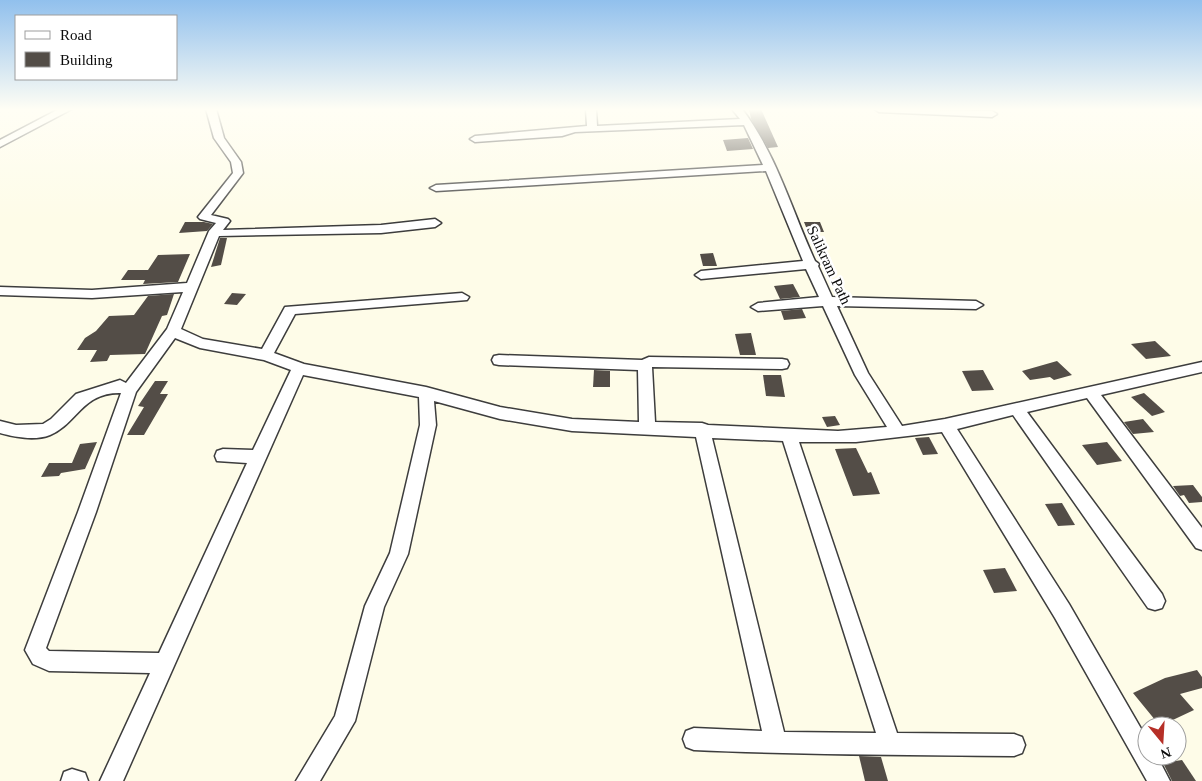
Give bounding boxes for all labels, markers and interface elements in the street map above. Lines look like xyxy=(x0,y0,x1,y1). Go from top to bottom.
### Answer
legend xyxy=(15,15,178,80)
text: Road xyxy=(60,27,92,43)
text: Building xyxy=(60,52,113,68)
street label: Salikram Path xyxy=(804,223,854,307)
north arrow xyxy=(1137,716,1187,766)
text: N xyxy=(1159,744,1173,762)

